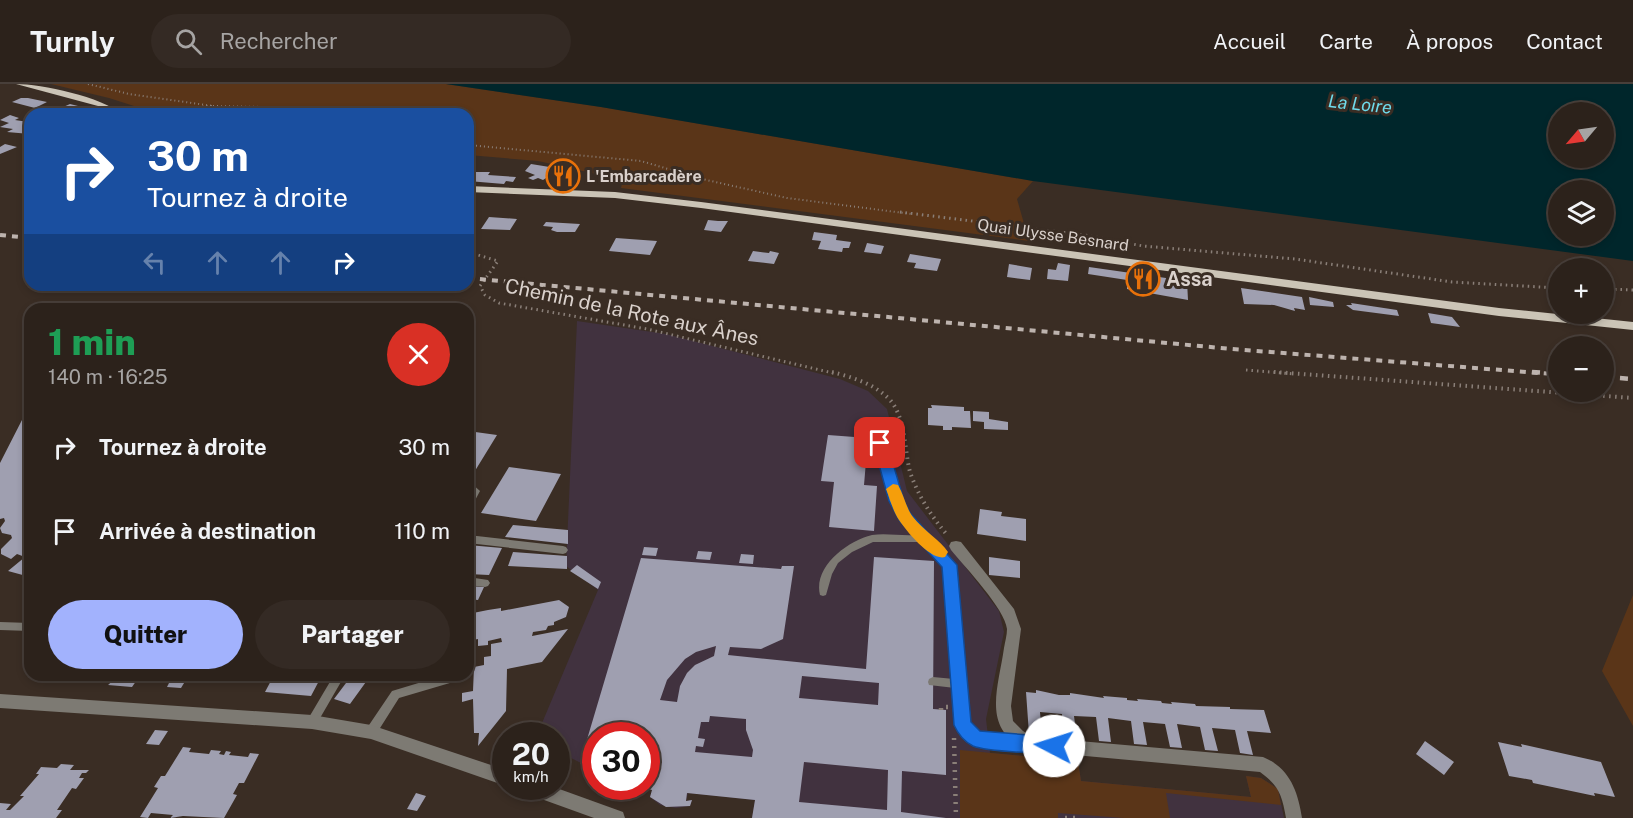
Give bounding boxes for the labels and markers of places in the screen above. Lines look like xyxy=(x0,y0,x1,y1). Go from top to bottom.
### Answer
restaurant icon: L'Embarcadère xyxy=(545,158,581,194)
place label: L'Embarcadère xyxy=(586,167,702,186)
restaurant icon: Assa xyxy=(1125,261,1161,297)
place label: Assa xyxy=(1166,267,1213,291)
pin xyxy=(854,417,905,468)

